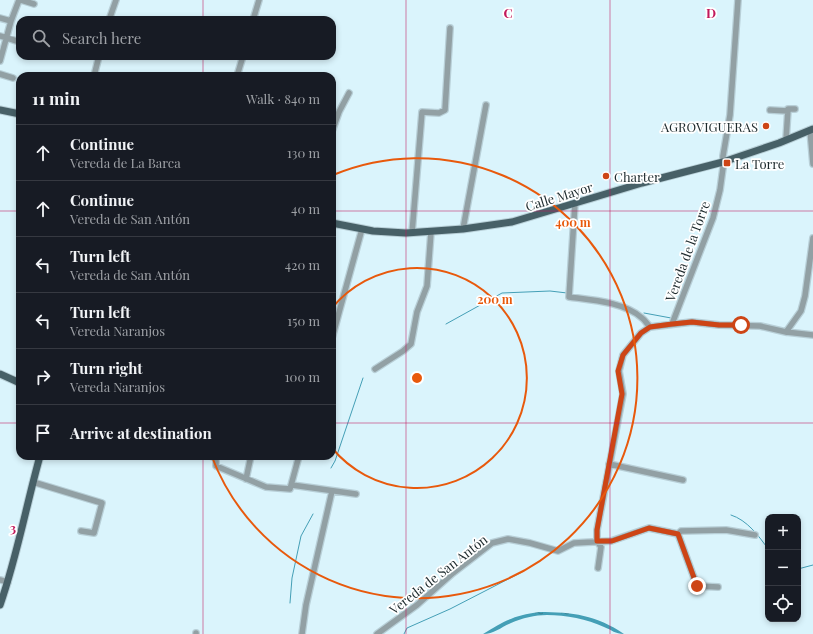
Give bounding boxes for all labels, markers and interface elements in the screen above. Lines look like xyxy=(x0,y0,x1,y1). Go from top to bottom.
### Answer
text: C xyxy=(503,4,513,21)
text: D xyxy=(706,4,716,21)
search box xyxy=(16,16,336,60)
icon: search xyxy=(30,27,52,49)
text: Search here xyxy=(62,28,141,48)
text: 11 min xyxy=(32,87,80,109)
text: Walk · 840 m xyxy=(246,90,320,107)
place label: AGROVIGUERAS xyxy=(660,118,758,135)
marker: AGROVIGUERAS xyxy=(761,121,771,131)
text: Continue xyxy=(70,134,134,154)
icon: ahead xyxy=(32,142,54,164)
text: 130 m xyxy=(287,144,320,161)
text: Vereda de La Barca xyxy=(70,154,181,171)
place label: La Torre xyxy=(735,155,785,172)
marker: La Torre xyxy=(722,158,732,168)
place label: Charter xyxy=(614,168,660,185)
marker: Charter xyxy=(601,171,611,181)
street label: Calle Mayor xyxy=(523,178,595,214)
text: Continue xyxy=(70,190,134,210)
icon: ahead xyxy=(32,198,54,220)
street label: Vereda de la Torre xyxy=(661,198,713,304)
text: 40 m xyxy=(291,200,320,217)
text: Vereda de San Antón xyxy=(70,210,190,227)
text: 400 m xyxy=(555,214,591,230)
text: Turn left xyxy=(70,246,131,266)
icon: left xyxy=(32,254,54,276)
text: 420 m xyxy=(285,256,320,273)
text: Vereda de San Antón xyxy=(70,266,190,283)
text: 200 m xyxy=(477,291,513,307)
text: Turn left xyxy=(70,302,131,322)
icon: left xyxy=(32,310,54,332)
text: 150 m xyxy=(287,312,320,329)
route start xyxy=(732,316,750,334)
text: Vereda Naranjos xyxy=(70,322,165,339)
text: Turn right xyxy=(70,358,143,378)
icon: right xyxy=(32,366,54,388)
text: 100 m xyxy=(285,368,320,385)
centre of rings xyxy=(410,371,424,385)
text: Vereda Naranjos xyxy=(70,378,165,395)
icon: arrive xyxy=(32,422,54,444)
text: Arrive at destination xyxy=(70,423,212,443)
map controls xyxy=(765,514,801,622)
button: + xyxy=(765,514,801,550)
text: 3 xyxy=(10,519,16,536)
street label: Vereda de San Antón xyxy=(385,530,491,618)
button: − xyxy=(765,550,801,586)
route end xyxy=(688,577,706,595)
button: locate xyxy=(765,586,801,622)

